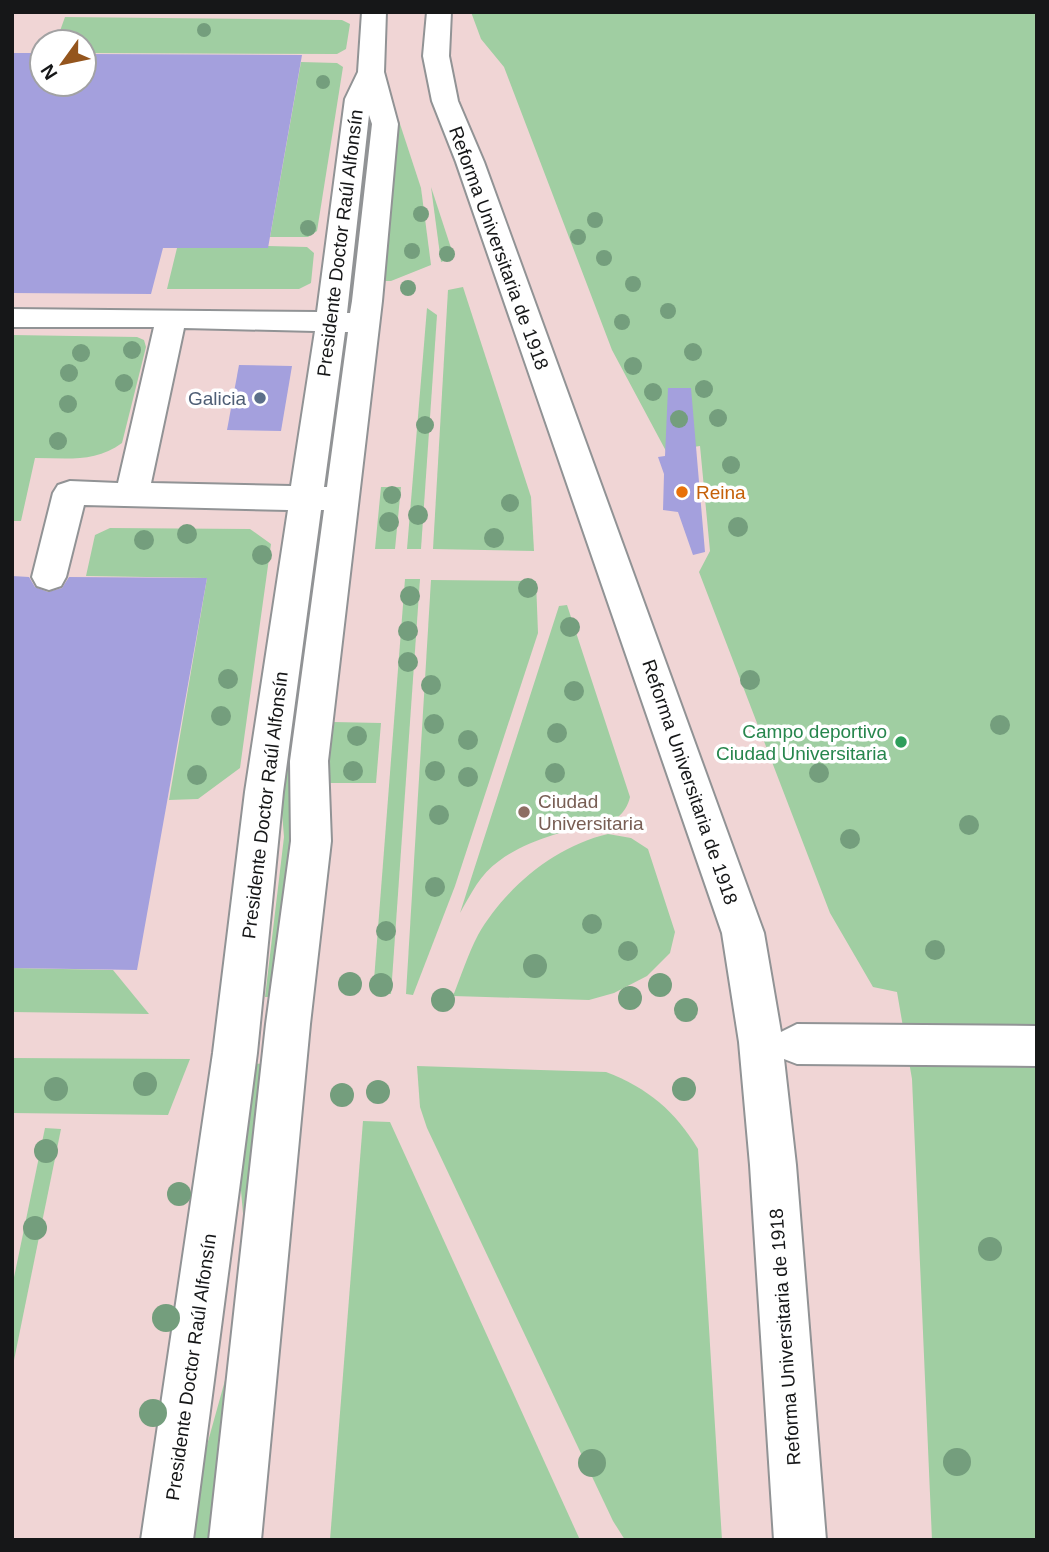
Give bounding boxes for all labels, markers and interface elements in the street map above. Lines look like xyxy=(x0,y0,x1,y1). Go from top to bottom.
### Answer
north arrow xyxy=(28,28,98,98)
text: N xyxy=(37,61,62,83)
street label: Presidente Doctor Raúl Alfonsín xyxy=(313,108,367,378)
street label: Reforma Universitaria de 1918 xyxy=(445,123,553,373)
place label: Galicia xyxy=(188,388,246,409)
marker: Galicia xyxy=(252,390,268,406)
place label: Reina xyxy=(696,482,746,503)
marker: Reina xyxy=(674,484,690,500)
street label: Reforma Universitaria de 1918 xyxy=(638,657,742,907)
street label: Presidente Doctor Raúl Alfonsín xyxy=(238,670,292,940)
place label: Campo deportivo Ciudad Universitaria xyxy=(716,721,887,764)
marker: Campo deportivo Ciudad Universitaria xyxy=(893,734,909,750)
place label: Ciudad Universitaria xyxy=(538,791,644,834)
marker: Ciudad Universitaria xyxy=(516,804,532,820)
street label: Reforma Universitaria de 1918 xyxy=(766,1208,804,1466)
street label: Presidente Doctor Raúl Alfonsín xyxy=(162,1232,220,1502)

